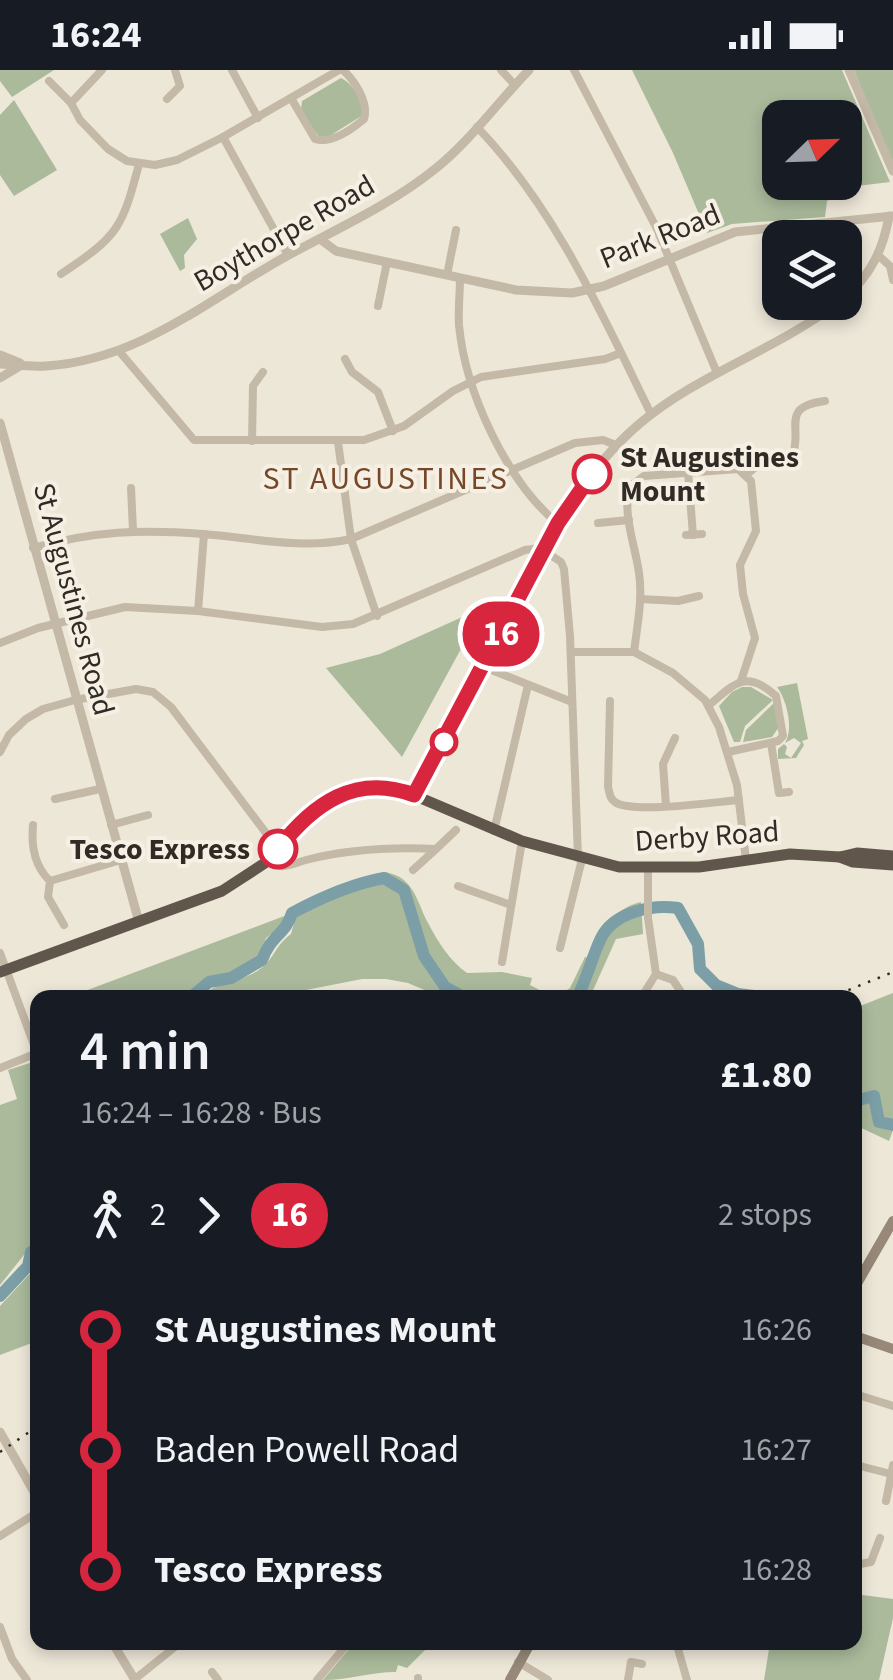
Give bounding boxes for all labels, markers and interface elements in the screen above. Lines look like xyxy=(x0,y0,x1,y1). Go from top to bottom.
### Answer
text: 16:24 xyxy=(50,8,142,62)
north arrow xyxy=(762,100,862,200)
map controls xyxy=(762,100,862,320)
street label: Boythorpe Road xyxy=(186,164,383,303)
street label: Park Road xyxy=(594,193,727,280)
button: layers xyxy=(762,220,862,320)
place label: St Augustines Mount xyxy=(620,436,799,513)
marker: St Augustines Mount xyxy=(573,455,611,493)
district label: ST AUGUSTINES xyxy=(263,456,509,502)
street label: St Augustines Road xyxy=(22,478,125,720)
line badge: 16 xyxy=(456,602,546,666)
text: 16 xyxy=(483,609,519,659)
unlabelled marker xyxy=(431,729,457,755)
street label: Derby Road xyxy=(633,810,781,863)
place label: Tesco Express xyxy=(69,828,250,871)
marker: Tesco Express xyxy=(259,830,297,868)
text: 4 min xyxy=(80,1013,211,1091)
text: £1.80 xyxy=(720,1048,812,1102)
text: 16:24 – 16:28 · Bus xyxy=(80,1090,322,1136)
icon: walk xyxy=(80,1188,135,1243)
icon: forward xyxy=(181,1188,236,1243)
text: 16 xyxy=(271,1190,308,1240)
text: 2 xyxy=(150,1192,166,1238)
text: 2 stops xyxy=(718,1192,812,1238)
text: St Augustines Mount xyxy=(154,1303,496,1357)
text: 16:26 xyxy=(740,1307,812,1353)
text: Baden Powell Road xyxy=(154,1423,459,1477)
text: 16:27 xyxy=(740,1427,812,1473)
text: Tesco Express xyxy=(154,1543,383,1597)
text: 16:28 xyxy=(740,1547,812,1593)

